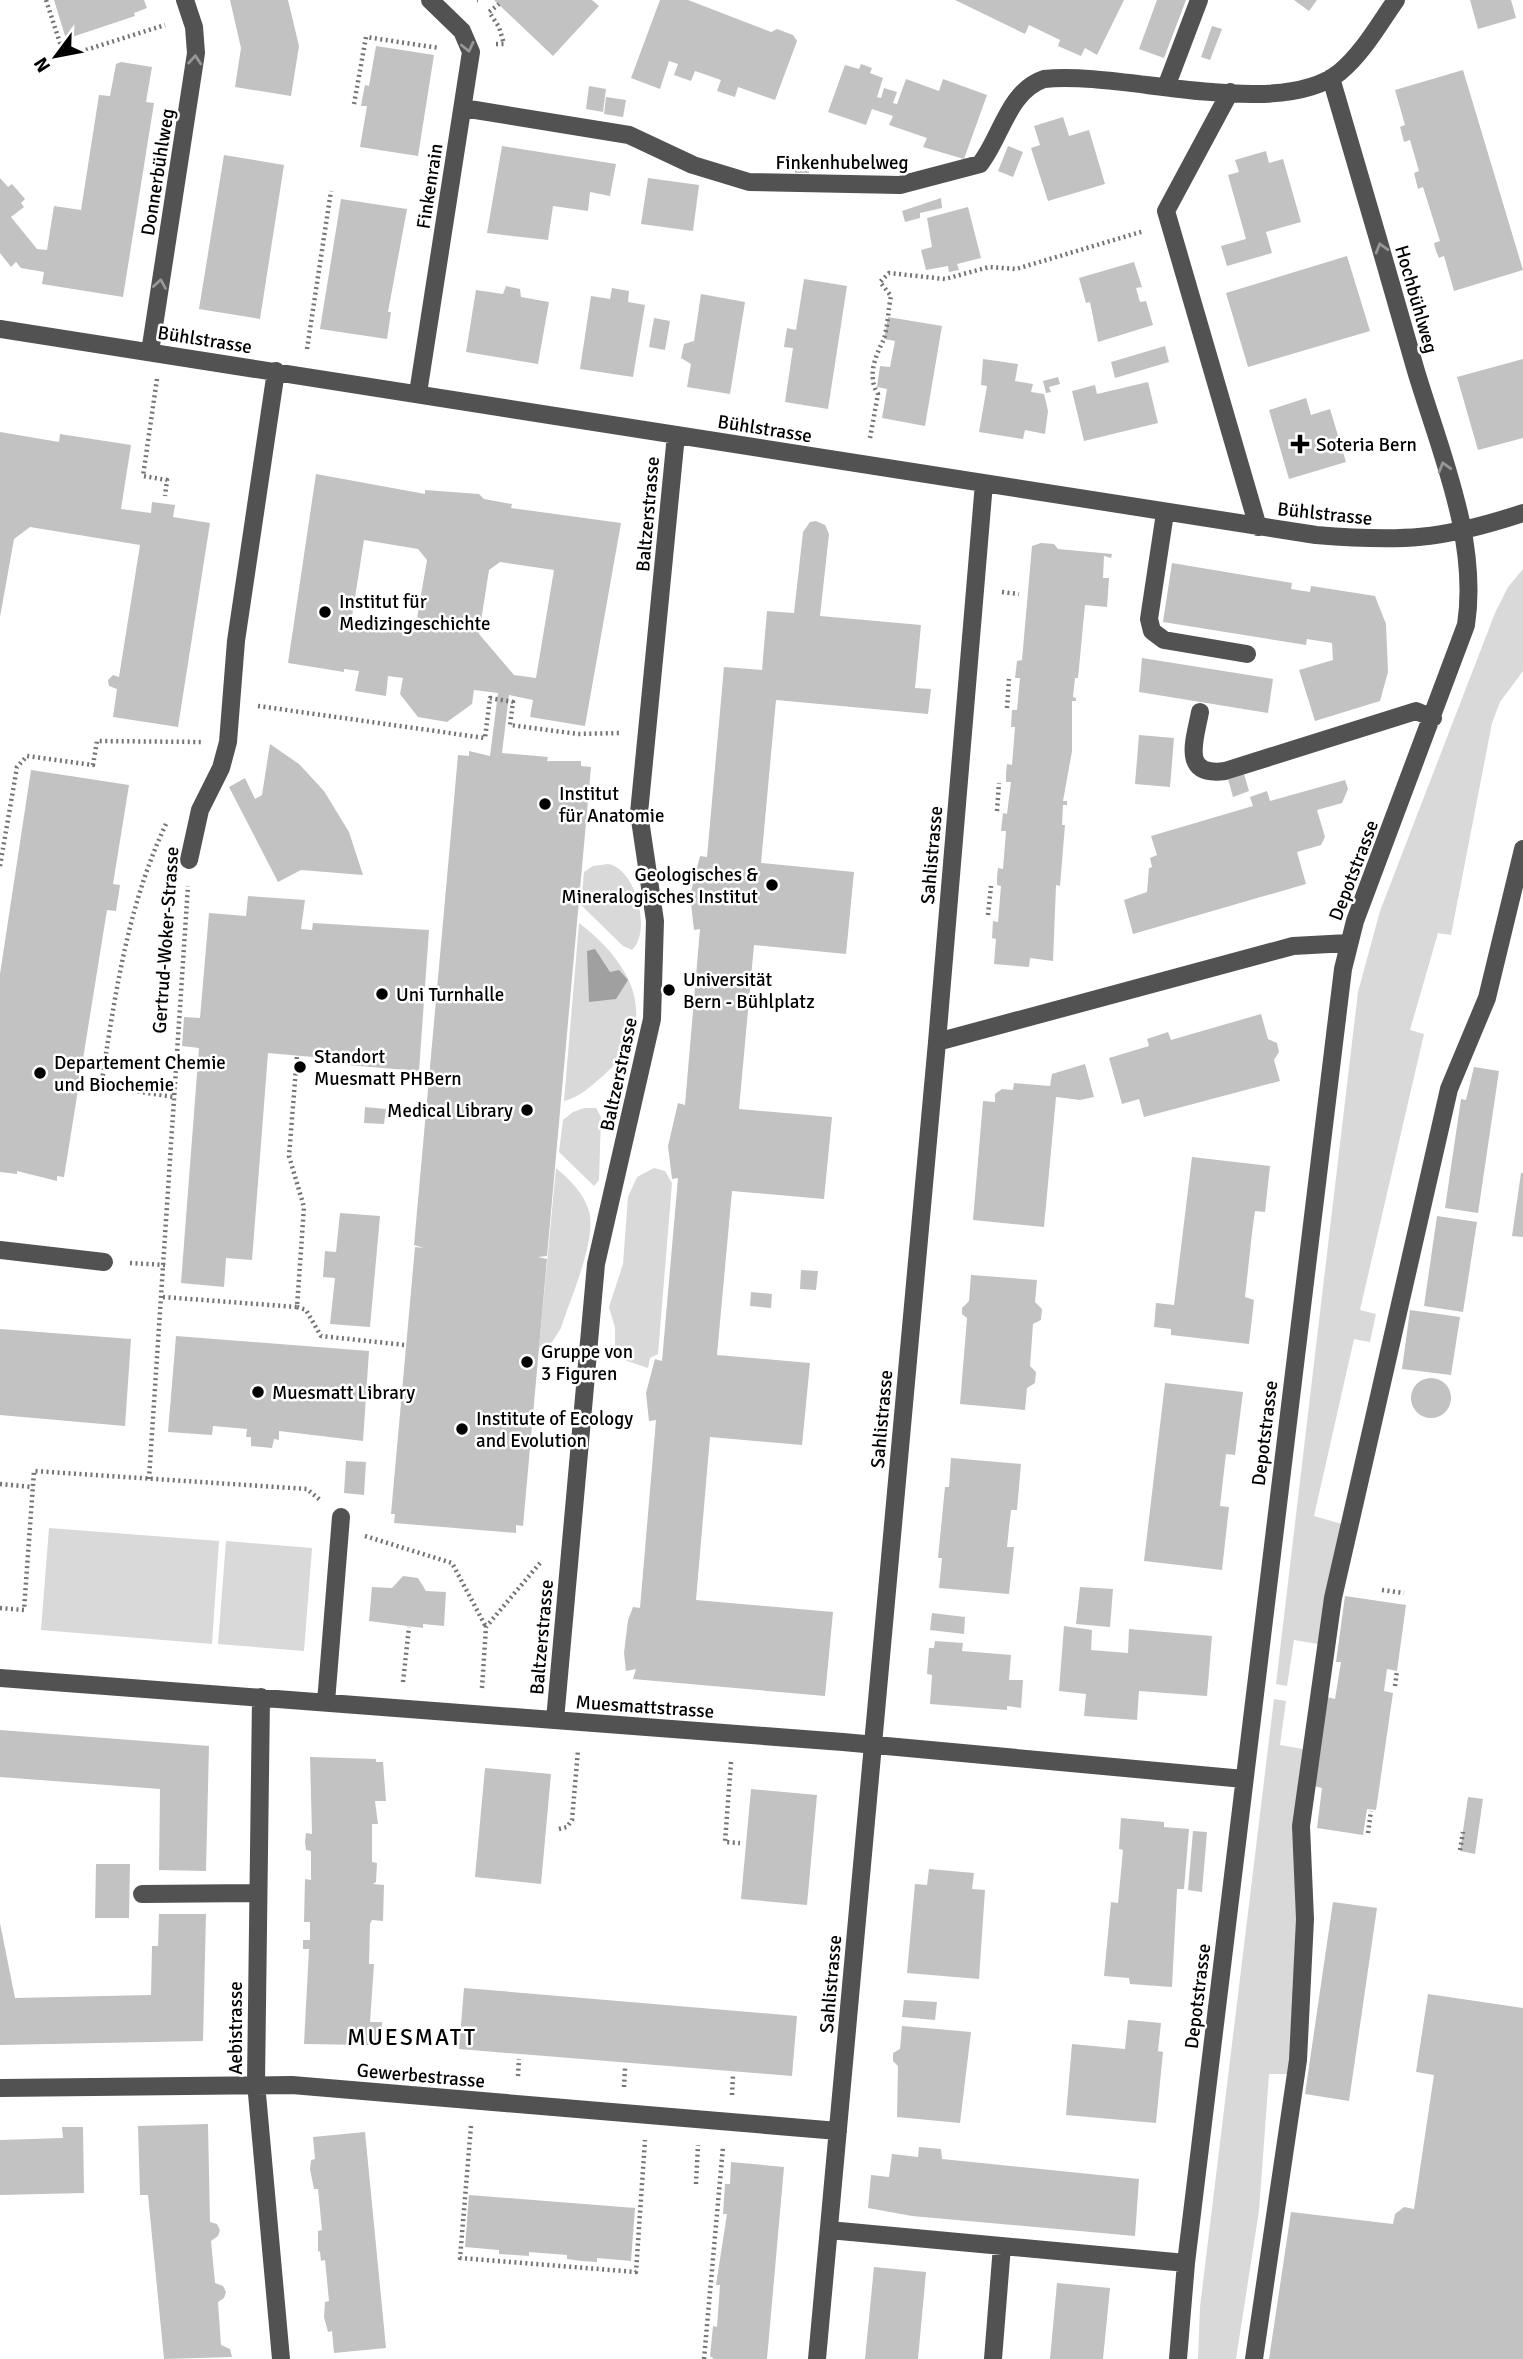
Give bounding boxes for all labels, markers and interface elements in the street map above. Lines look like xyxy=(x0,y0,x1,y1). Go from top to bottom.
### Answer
north arrow xyxy=(21,21,91,91)
one-way arrow xyxy=(460,41,474,53)
text: N xyxy=(29,53,56,76)
one-way arrow xyxy=(187,54,202,65)
street label: Donnerbühlweg xyxy=(136,107,180,238)
street label: Finkenrain xyxy=(411,142,449,231)
street label: Finkenhubelweg xyxy=(775,151,909,175)
one-way arrow xyxy=(1374,242,1389,254)
street label: Hochbühlweg xyxy=(1389,243,1443,356)
one-way arrow xyxy=(152,279,167,290)
street label: Bühlstrasse xyxy=(156,321,254,359)
street label: Bühlstrasse xyxy=(716,410,814,448)
place label: Soteria Bern xyxy=(1316,433,1417,457)
marker: Soteria Bern xyxy=(1290,434,1310,454)
street label: Baltzerstrasse xyxy=(631,455,665,573)
one-way arrow xyxy=(1438,461,1453,473)
street label: Bühlstrasse xyxy=(1276,497,1374,531)
place label: Institut für Medizingeschichte xyxy=(339,590,491,636)
marker: Institut für Medizingeschichte xyxy=(317,604,333,620)
place label: Institut für Anatomie xyxy=(559,782,665,828)
marker: Institut für Anatomie xyxy=(537,796,553,812)
street label: Sahlistrasse xyxy=(916,805,948,905)
street label: Depotstrasse xyxy=(1324,817,1384,924)
street label: Gertrud-Woker-Strasse xyxy=(147,846,185,1034)
place label: Geologisches & Mineralogisches Institut xyxy=(561,863,758,909)
marker: Geologisches & Mineralogisches Institut xyxy=(764,877,780,893)
place label: Universität Bern - Bühlplatz xyxy=(683,968,815,1014)
marker: Universität Bern - Bühlplatz xyxy=(661,982,677,998)
place label: Uni Turnhalle xyxy=(396,983,504,1007)
marker: Uni Turnhalle xyxy=(374,986,390,1002)
street label: Baltzerstrasse xyxy=(595,1015,643,1133)
place label: Standort Muesmatt PHBern xyxy=(314,1045,462,1091)
place label: Departement Chemie und Biochemie xyxy=(54,1051,226,1097)
marker: Standort Muesmatt PHBern xyxy=(292,1059,308,1075)
marker: Departement Chemie und Biochemie xyxy=(32,1065,48,1081)
place label: Medical Library xyxy=(387,1099,513,1123)
marker: Medical Library xyxy=(519,1102,535,1118)
place label: Gruppe von 3 Figuren xyxy=(541,1340,633,1386)
marker: Gruppe von 3 Figuren xyxy=(519,1354,535,1370)
street label: Sahlistrasse xyxy=(866,1369,898,1469)
street label: Depotstrasse xyxy=(1247,1379,1283,1487)
place label: Muesmatt Library xyxy=(272,1381,415,1405)
marker: Muesmatt Library xyxy=(250,1384,266,1400)
place label: Institute of Ecology and Evolution xyxy=(476,1407,633,1453)
marker: Institute of Ecology and Evolution xyxy=(454,1421,470,1437)
street label: Baltzerstrasse xyxy=(525,1578,559,1696)
street label: Muesmattstrasse xyxy=(575,1690,715,1724)
street label: Sahlistrasse xyxy=(815,1934,847,2034)
street label: Depotstrasse xyxy=(1180,1942,1216,2050)
street label: Aebistrasse xyxy=(224,1981,248,2075)
district label: MUESMATT xyxy=(347,2023,477,2052)
street label: Gewerbestrasse xyxy=(356,2058,486,2094)

